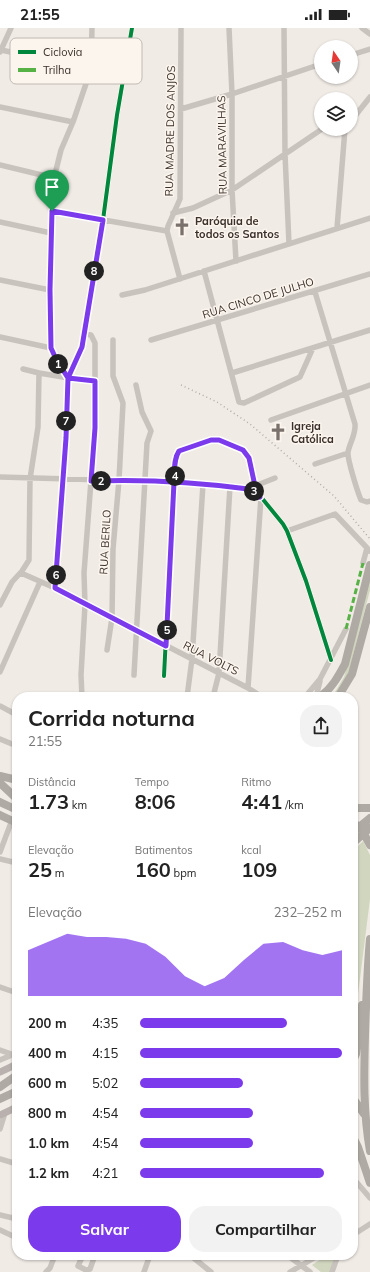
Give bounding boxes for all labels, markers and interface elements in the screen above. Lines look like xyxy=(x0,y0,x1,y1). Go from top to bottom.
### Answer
text: 21:55 xyxy=(20,5,60,24)
legend xyxy=(10,38,142,84)
north arrow xyxy=(314,40,358,84)
map controls xyxy=(314,40,358,136)
text: Ciclovia xyxy=(43,45,82,59)
text: Trilha xyxy=(43,63,71,77)
street label: RUA MADRE DOS ANJOS xyxy=(162,65,178,197)
button: layers xyxy=(314,92,358,136)
street label: RUA MARAVILHAS xyxy=(214,95,230,195)
pin xyxy=(35,170,69,211)
icon: arrive xyxy=(41,176,63,198)
place label: Paróquia de todos os Santos xyxy=(195,214,280,241)
church icon: Paróquia de todos os Santos xyxy=(172,217,192,237)
pin: 8 xyxy=(84,261,104,281)
text: 8 xyxy=(91,264,97,278)
street label: RUA CINCO DE JULHO xyxy=(201,274,315,322)
pin: 1 xyxy=(48,354,68,374)
text: 1 xyxy=(55,357,61,371)
pin: 7 xyxy=(56,411,76,431)
text: 7 xyxy=(63,414,69,428)
place label: Igreja Católica xyxy=(291,419,334,446)
church icon: Igreja Católica xyxy=(268,422,288,442)
pin: 4 xyxy=(165,466,185,486)
text: 4 xyxy=(172,469,178,483)
pin: 2 xyxy=(91,471,111,491)
text: 2 xyxy=(98,474,104,488)
pin: 3 xyxy=(244,481,264,501)
text: 3 xyxy=(251,484,257,498)
street label: RUA BERILO xyxy=(96,509,114,575)
pin: 6 xyxy=(46,565,66,585)
text: 6 xyxy=(53,568,59,582)
pin: 5 xyxy=(157,620,177,640)
text: 5 xyxy=(164,623,170,637)
street label: RUA VOLTS xyxy=(181,638,241,678)
text: Corrida noturna xyxy=(28,704,195,732)
button: share xyxy=(300,705,342,747)
text: 21:55 xyxy=(28,733,62,749)
text: Distância xyxy=(28,775,76,789)
text: Tempo xyxy=(135,775,169,789)
text: Ritmo xyxy=(241,775,271,789)
text: 1.73 xyxy=(28,789,69,814)
text: 8:06 xyxy=(135,789,176,814)
text: 4:41 xyxy=(241,789,282,814)
text: km xyxy=(69,798,87,812)
text: /km xyxy=(282,798,304,812)
text: Elevação xyxy=(28,843,74,857)
text: Batimentos xyxy=(135,843,193,857)
text: kcal xyxy=(241,843,261,857)
text: 25 xyxy=(28,857,52,882)
text: 160 xyxy=(135,857,171,882)
text: 109 xyxy=(241,857,277,882)
text: m xyxy=(52,866,65,880)
text: bpm xyxy=(171,866,196,880)
text: Elevação xyxy=(28,904,82,920)
text: 232–252 m xyxy=(274,904,342,920)
text: 200 m xyxy=(28,1015,67,1031)
text: 4:35 xyxy=(92,1015,118,1031)
text: 400 m xyxy=(28,1045,67,1061)
text: 4:15 xyxy=(92,1045,118,1061)
text: 600 m xyxy=(28,1075,67,1091)
text: 5:02 xyxy=(92,1075,118,1091)
text: 800 m xyxy=(28,1105,67,1121)
text: 4:54 xyxy=(92,1105,118,1121)
text: 1.0 km xyxy=(28,1135,69,1151)
text: 4:54 xyxy=(92,1135,118,1151)
text: 1.2 km xyxy=(28,1165,69,1181)
text: 4:21 xyxy=(92,1165,118,1181)
button: Salvar xyxy=(28,1206,181,1252)
button: Compartilhar xyxy=(189,1206,342,1252)

